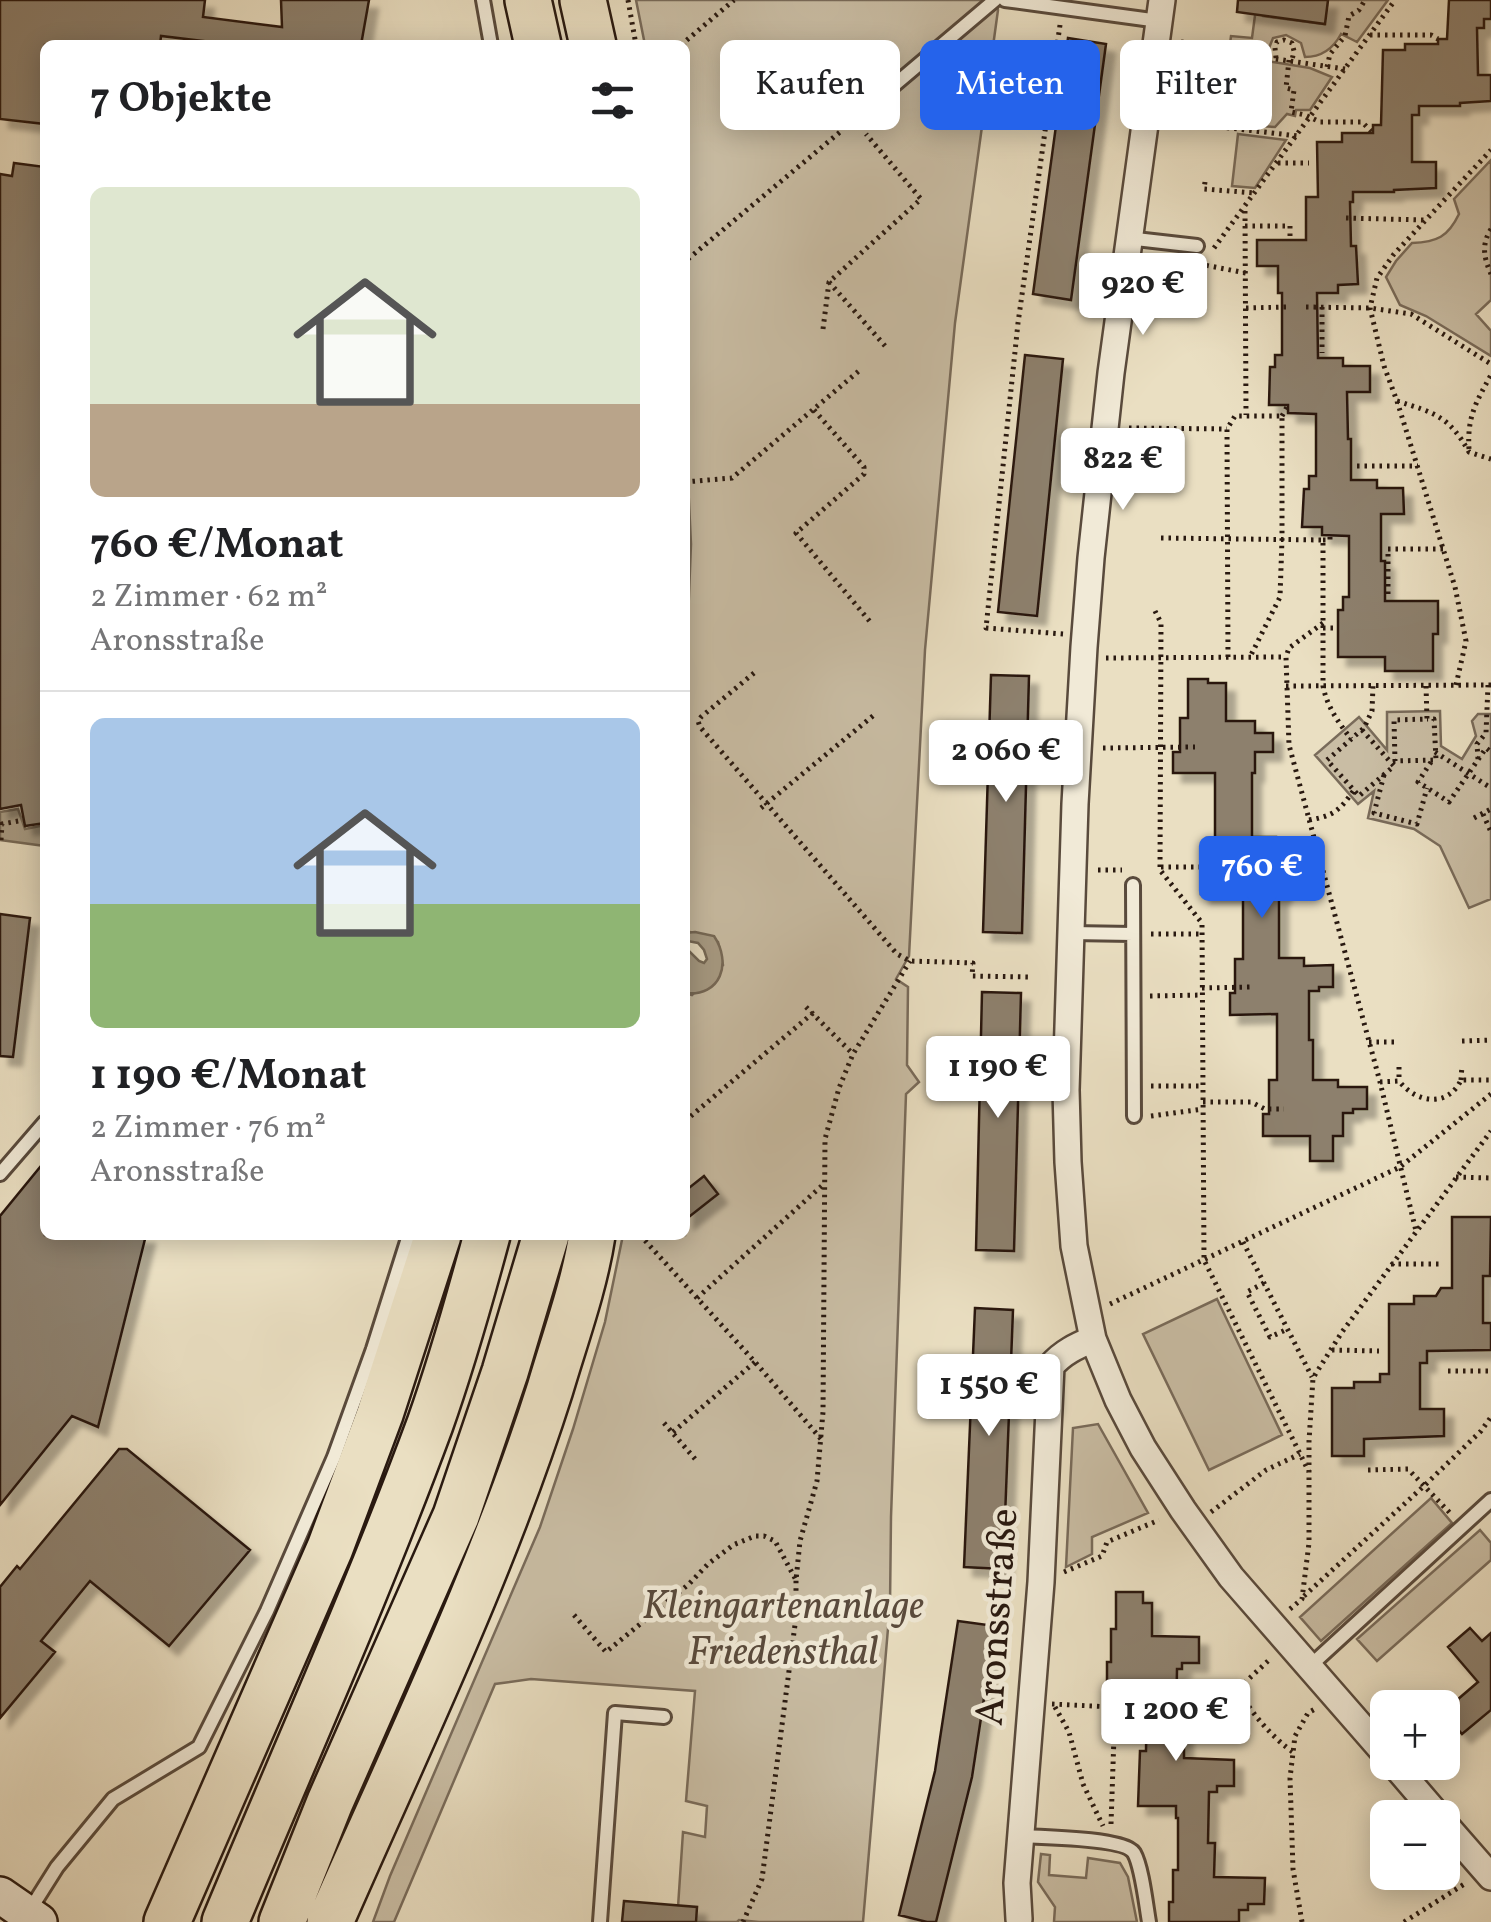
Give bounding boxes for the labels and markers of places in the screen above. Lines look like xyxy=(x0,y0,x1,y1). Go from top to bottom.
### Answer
pin: 920 € xyxy=(1073,253,1213,338)
pin: 822 € xyxy=(1053,428,1193,513)
pin: 2 060 € xyxy=(914,720,1098,805)
pin: 760 € xyxy=(1192,836,1332,921)
pin: 1 190 € xyxy=(906,1036,1090,1121)
pin: 1 550 € xyxy=(897,1354,1081,1439)
pin: 1 200 € xyxy=(1084,1679,1268,1764)

